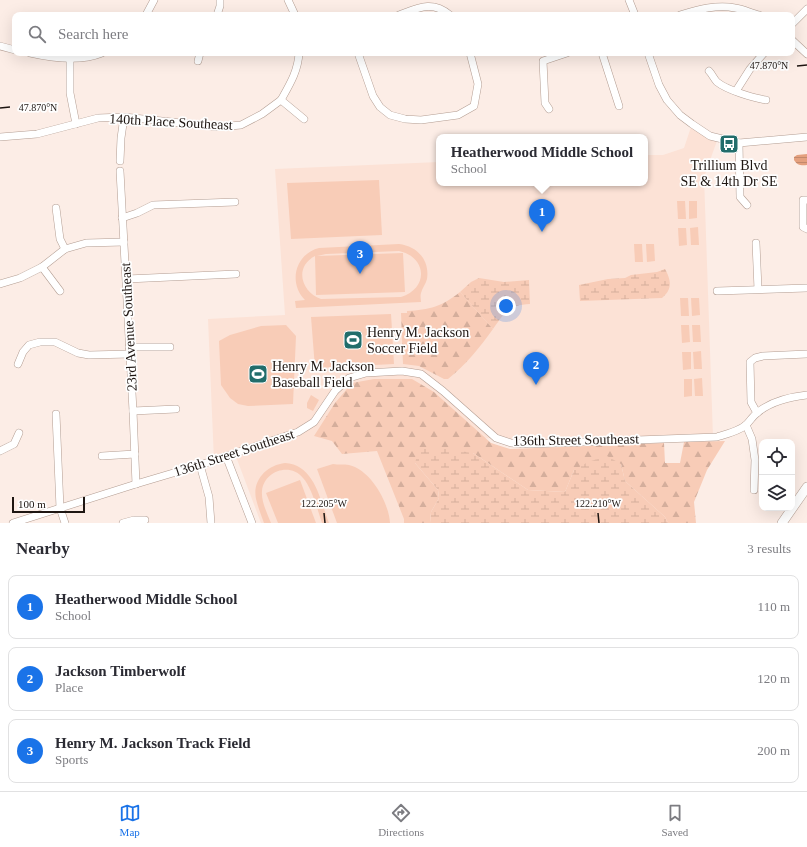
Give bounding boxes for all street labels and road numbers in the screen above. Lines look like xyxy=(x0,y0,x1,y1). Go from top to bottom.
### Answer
street label: 140th Place Southeast xyxy=(109,111,233,133)
street label: 23rd Avenue Southeast xyxy=(118,262,140,392)
street label: 136th Street Southeast xyxy=(172,426,296,480)
street label: 136th Street Southeast xyxy=(513,431,639,449)

